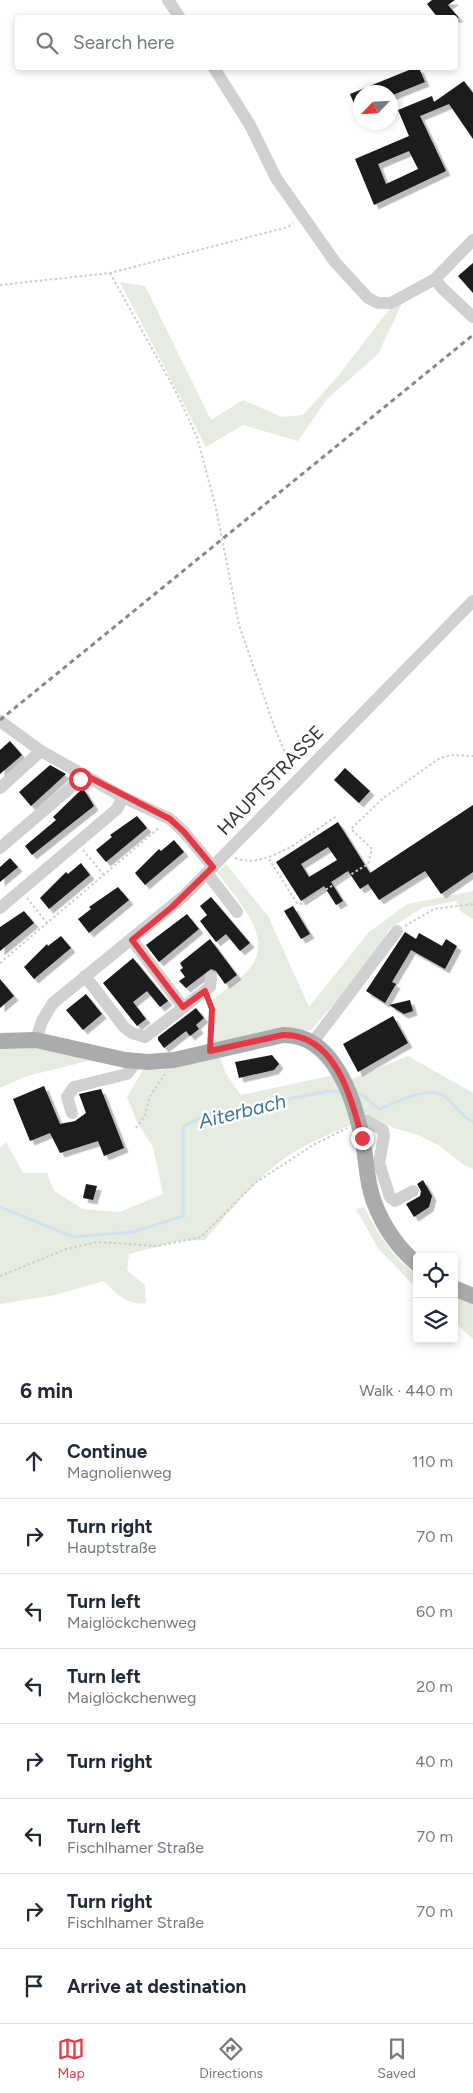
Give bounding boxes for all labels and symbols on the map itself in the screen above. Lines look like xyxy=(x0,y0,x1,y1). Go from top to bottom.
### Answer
north arrow xyxy=(353,85,398,130)
street label: HAUPTSTRASSE xyxy=(212,721,329,840)
route start xyxy=(69,768,92,791)
water label: Aiterbach xyxy=(195,1089,288,1134)
route end xyxy=(351,1127,374,1150)

